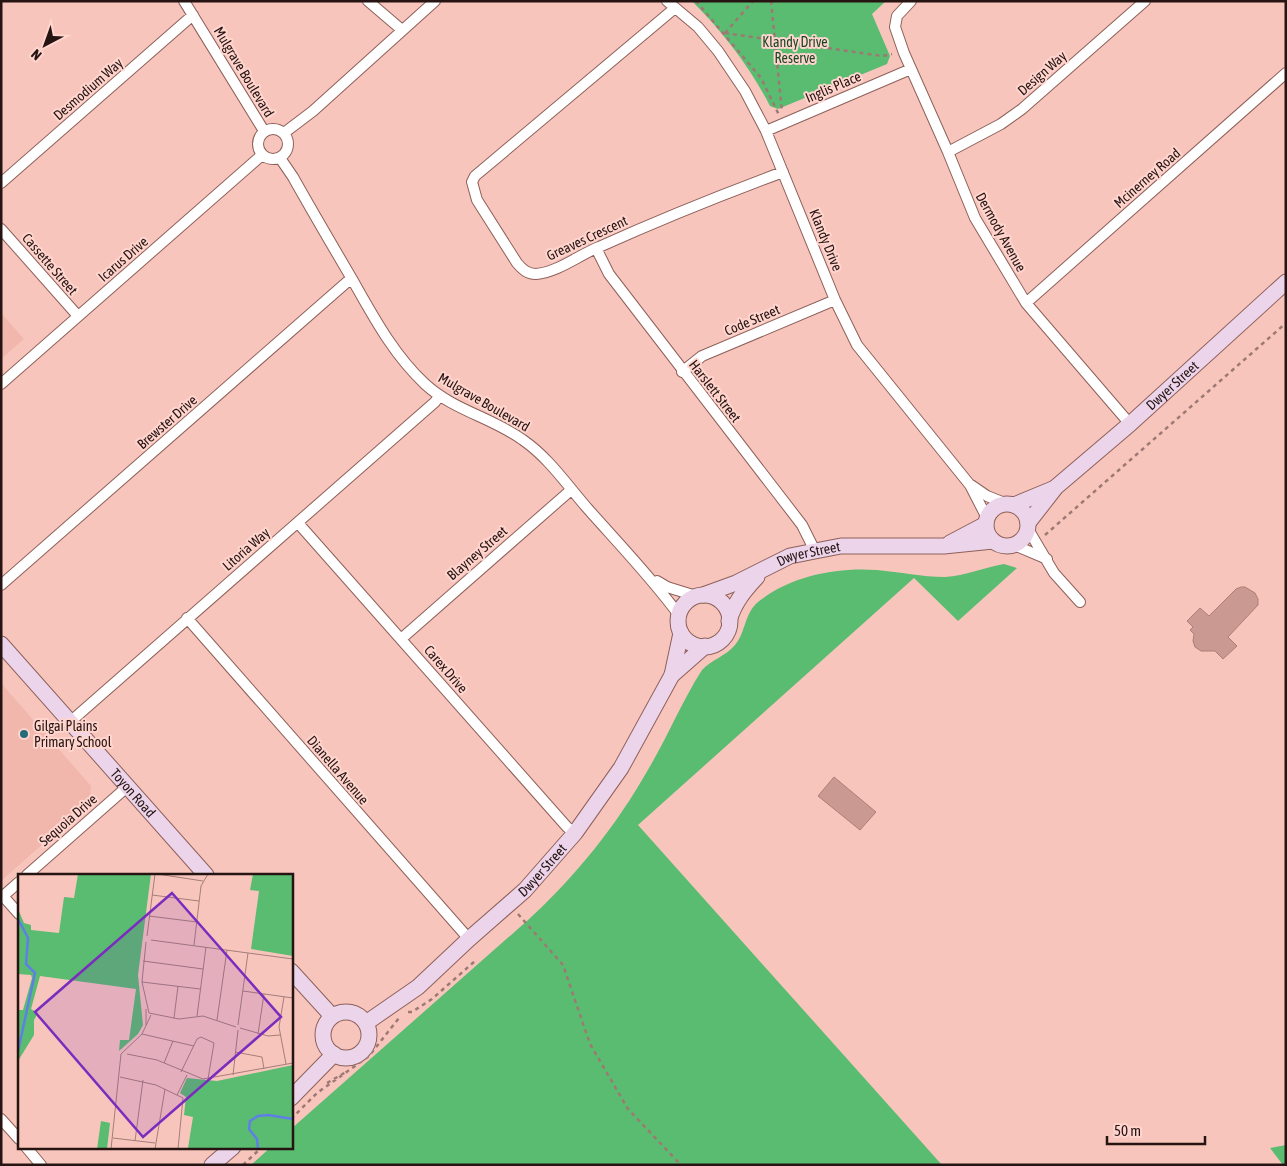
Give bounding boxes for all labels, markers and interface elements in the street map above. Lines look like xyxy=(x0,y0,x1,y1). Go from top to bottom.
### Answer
north arrow xyxy=(20,20,70,70)
street label: Mulgrave Boulevard xyxy=(211,24,277,120)
park label: Klandy Drive Reserve xyxy=(762,34,828,66)
text: N xyxy=(28,46,45,64)
street label: Design Way xyxy=(1014,47,1070,98)
street label: Desmodium Way xyxy=(50,54,126,123)
street label: Inglis Place xyxy=(803,68,863,106)
street label: Mcinerney Road xyxy=(1111,145,1183,211)
street label: Dermody Avenue xyxy=(973,190,1029,274)
street label: Klandy Drive xyxy=(806,207,846,273)
street label: Greaves Crescent xyxy=(544,212,630,264)
street label: Cassette Street xyxy=(19,230,81,298)
street label: Icarus Drive xyxy=(95,233,151,285)
street label: Code Street xyxy=(722,301,782,339)
street label: Harslett Street xyxy=(686,357,744,425)
street label: Dwyer Street xyxy=(1143,358,1202,413)
street label: Mulgrave Boulevard xyxy=(436,369,532,435)
street label: Brewster Drive xyxy=(134,392,200,452)
street label: Blayney Street xyxy=(444,523,510,583)
street label: Litoria Way xyxy=(219,524,273,574)
street label: Dwyer Street xyxy=(774,538,842,569)
street label: Carex Drive xyxy=(421,642,471,696)
place label: Gilgai Plains Primary School xyxy=(34,718,112,750)
marker: Gilgai Plains Primary School xyxy=(18,728,30,740)
street label: Dianella Avenue xyxy=(304,733,372,807)
street label: Toyon Road xyxy=(107,765,159,820)
street label: Sequoia Drive xyxy=(36,791,100,849)
street label: Dwyer Street xyxy=(515,840,570,900)
inset map xyxy=(18,874,292,1148)
scale bar xyxy=(1107,1114,1204,1146)
text: 50 m xyxy=(1114,1122,1141,1139)

